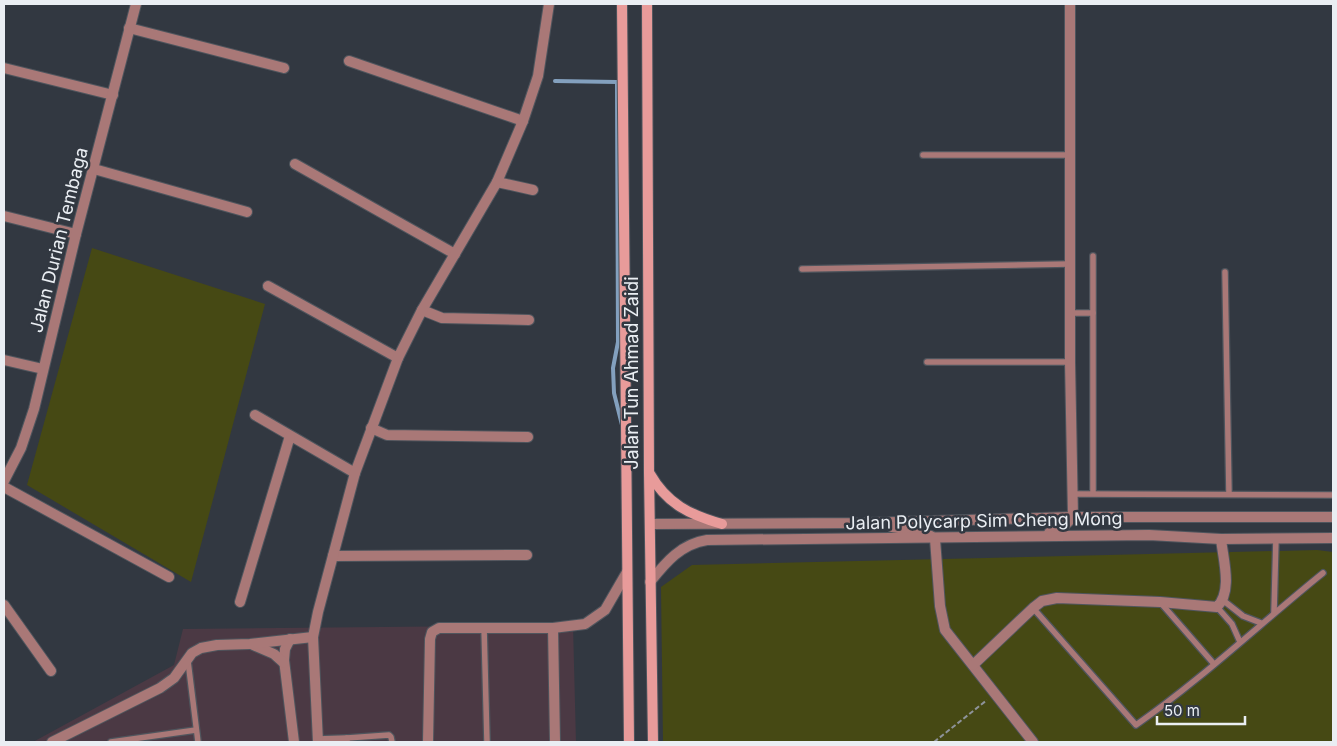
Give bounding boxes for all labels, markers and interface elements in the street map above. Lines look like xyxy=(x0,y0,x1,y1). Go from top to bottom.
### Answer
street label: Jalan Durian Tembaga xyxy=(25,145,92,335)
street label: Jalan Tun Ahmad Zaidi xyxy=(621,276,642,470)
street label: Jalan Polycarp Sim Cheng Mong xyxy=(845,508,1123,533)
scale bar xyxy=(1157,694,1244,726)
text: 50 m xyxy=(1164,701,1200,720)

